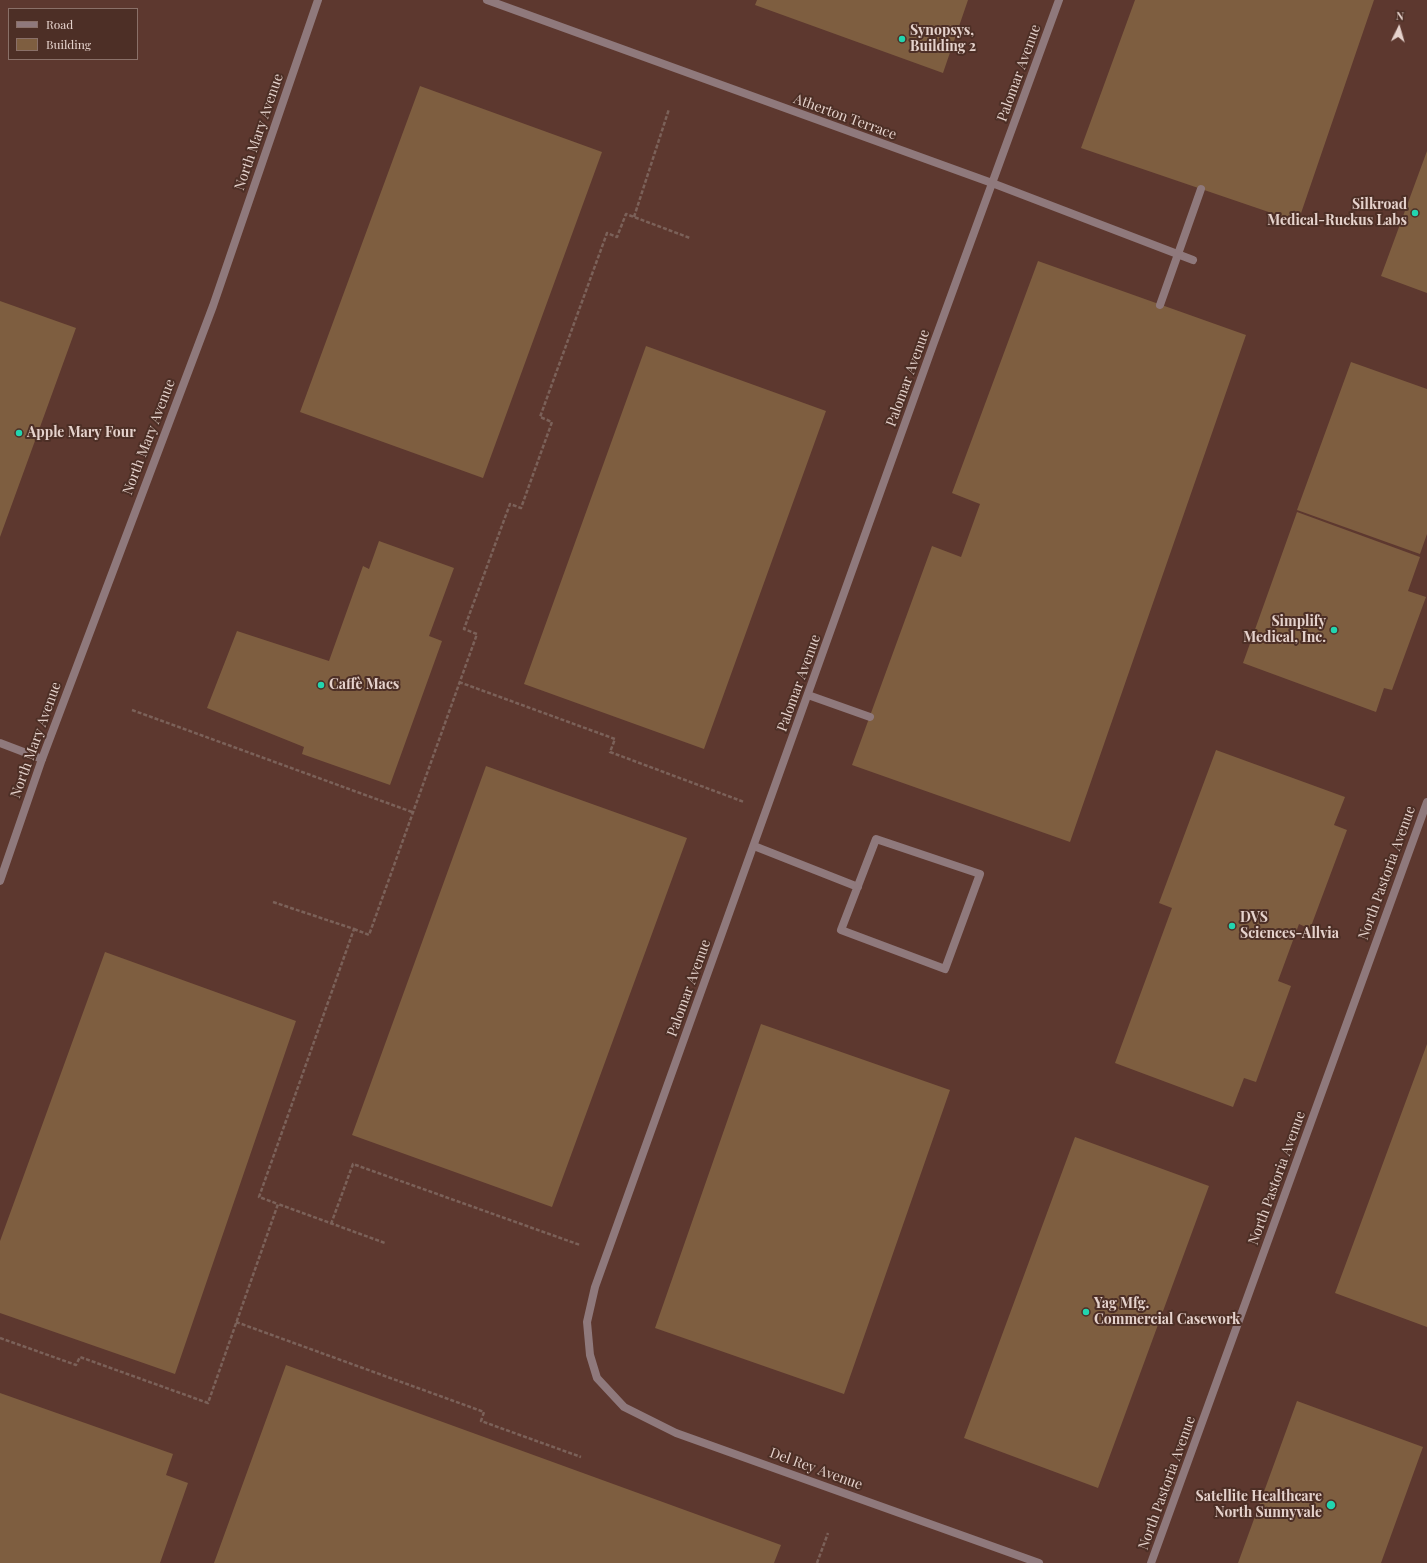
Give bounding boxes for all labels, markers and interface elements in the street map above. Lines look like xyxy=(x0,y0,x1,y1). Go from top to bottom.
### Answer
legend xyxy=(8,8,138,60)
north arrow xyxy=(1379,8,1419,48)
text: N xyxy=(1395,8,1405,23)
text: Road xyxy=(46,16,73,32)
street label: Palomar Avenue xyxy=(994,22,1044,124)
place label: Synopsys, Building 2 xyxy=(910,23,976,56)
marker: Synopsys, Building 2 xyxy=(897,34,907,44)
text: Building xyxy=(46,36,91,52)
street label: North Mary Avenue xyxy=(231,71,287,193)
street label: Atherton Terrace xyxy=(791,91,899,143)
place label: Silkroad Medical-Ruckus Labs xyxy=(1267,197,1407,230)
marker: Silkroad Medical-Ruckus Labs xyxy=(1410,208,1420,218)
street label: Palomar Avenue xyxy=(883,327,933,429)
street label: North Mary Avenue xyxy=(119,377,179,497)
place label: Apple Mary Four xyxy=(27,425,136,441)
marker: Apple Mary Four xyxy=(14,428,24,438)
place label: Simplify Medical, Inc. xyxy=(1243,614,1326,646)
marker: Simplify Medical, Inc. xyxy=(1329,625,1339,635)
street label: Palomar Avenue xyxy=(774,632,824,734)
place label: Caffè Macs xyxy=(329,677,399,693)
street label: North Mary Avenue xyxy=(7,680,65,800)
marker: Caffè Macs xyxy=(316,680,326,690)
street label: North Pastoria Avenue xyxy=(1355,804,1419,942)
place label: DVS Sciences-Allvia xyxy=(1240,910,1339,942)
marker: DVS Sciences-Allvia xyxy=(1227,921,1237,931)
street label: Palomar Avenue xyxy=(664,937,714,1039)
street label: North Pastoria Avenue xyxy=(1245,1109,1309,1247)
place label: Yag Mfg. Commercial Casework xyxy=(1094,1296,1240,1328)
marker: Yag Mfg. Commercial Casework xyxy=(1081,1307,1091,1317)
street label: North Pastoria Avenue xyxy=(1135,1414,1199,1552)
street label: Del Rey Avenue xyxy=(767,1444,865,1494)
place label: Satellite Healthcare North Sunnyvale xyxy=(1196,1489,1322,1522)
marker: Satellite Healthcare North Sunnyvale xyxy=(1325,1499,1337,1511)

